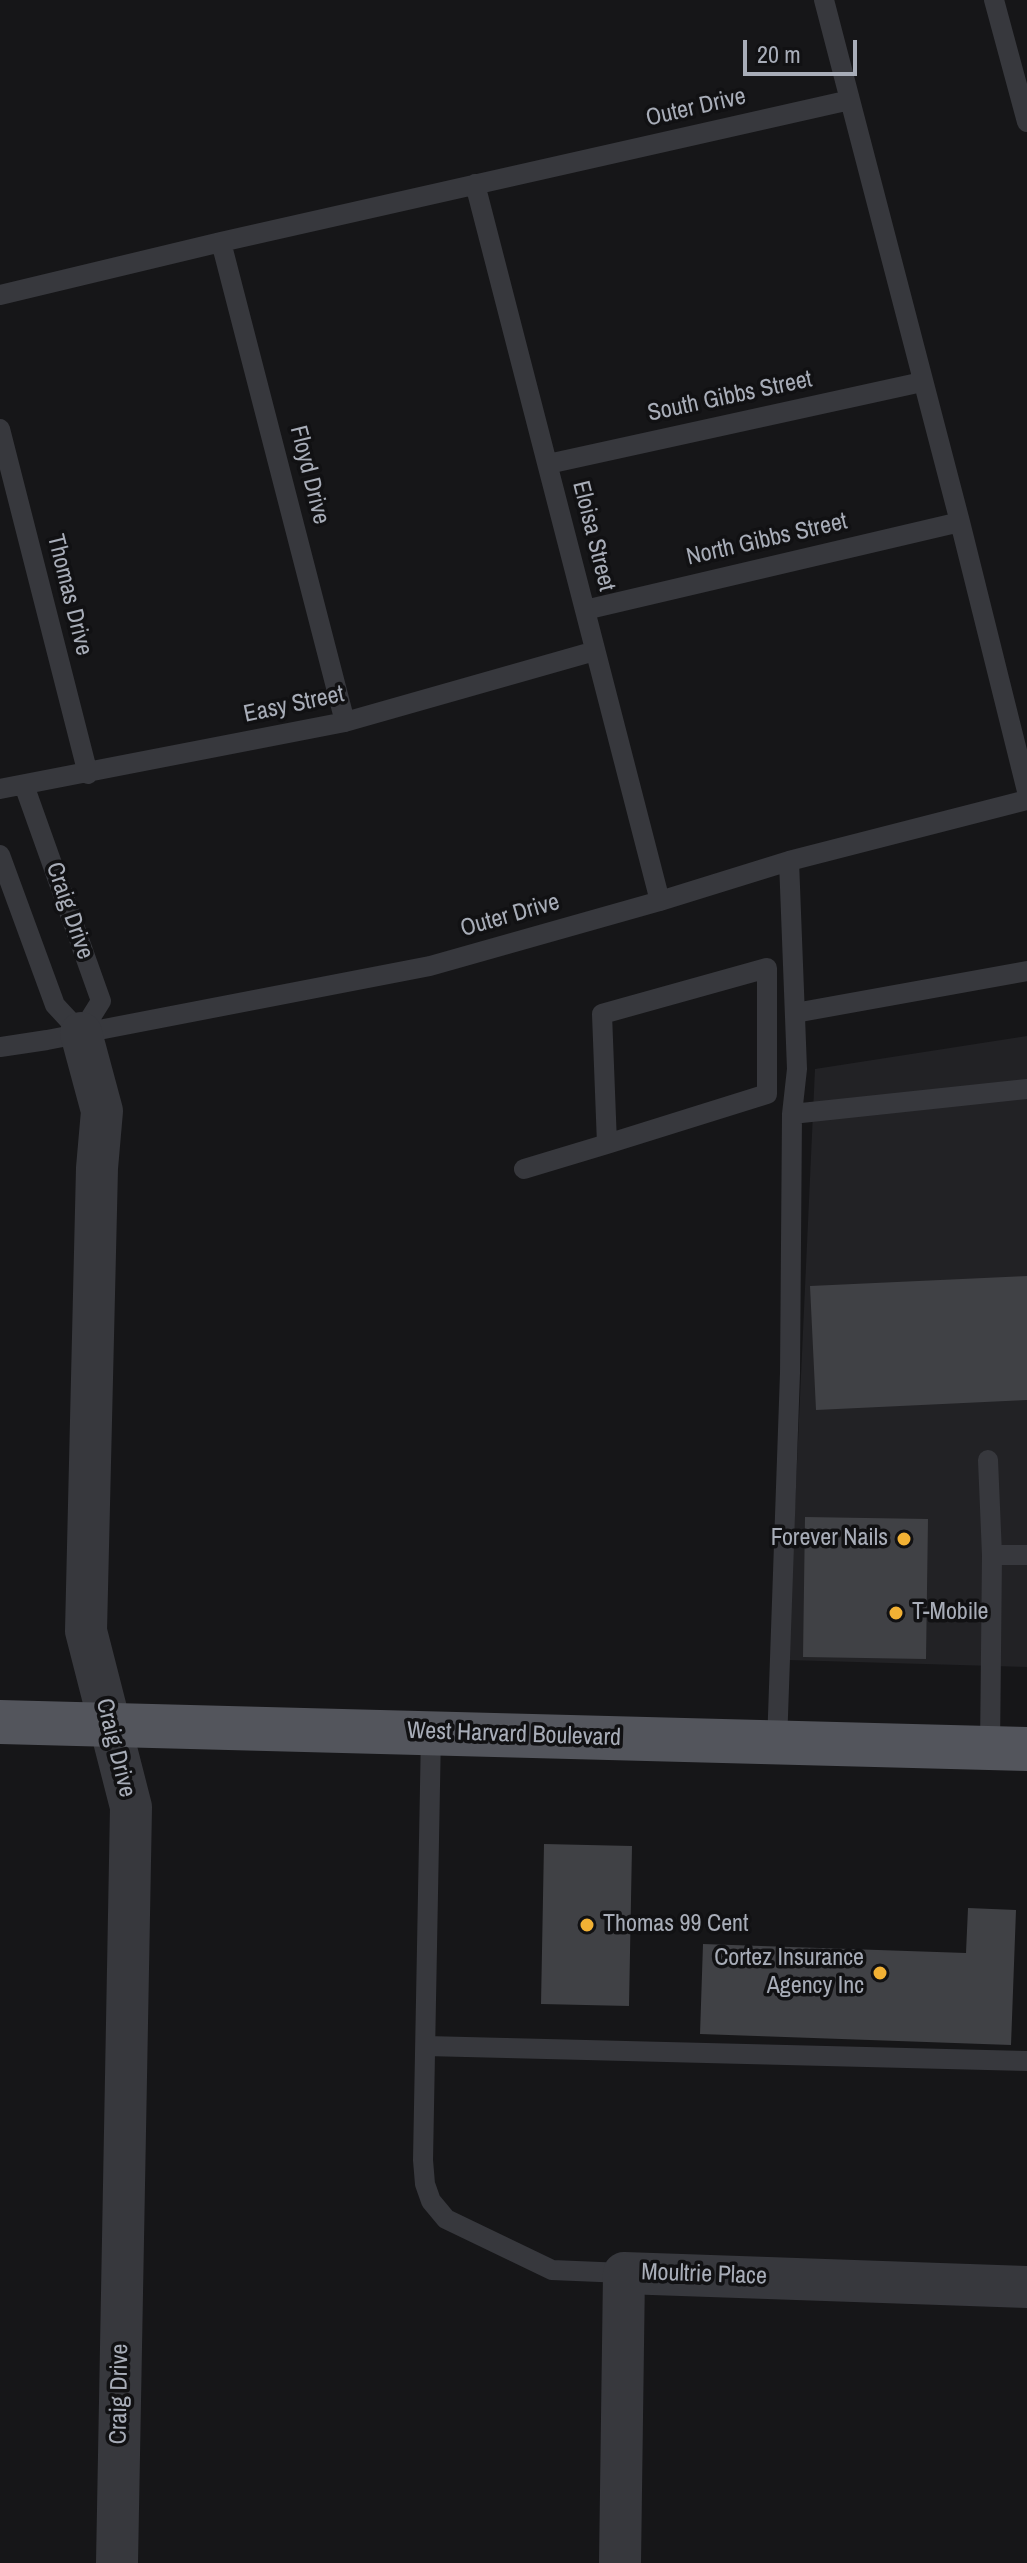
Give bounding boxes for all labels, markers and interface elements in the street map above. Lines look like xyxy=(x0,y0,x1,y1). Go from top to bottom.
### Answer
scale bar xyxy=(747,24,861,74)
text: 20 m xyxy=(757,38,801,70)
street label: Outer Drive xyxy=(643,83,749,133)
street label: South Gibbs Street xyxy=(645,366,815,428)
street label: Floyd Drive xyxy=(283,423,335,527)
street label: Eloisa Street xyxy=(565,478,621,594)
street label: North Gibbs Street xyxy=(684,508,850,572)
street label: Thomas Drive xyxy=(40,532,98,658)
street label: Easy Street xyxy=(241,680,347,730)
street label: Craig Drive xyxy=(39,859,99,963)
street label: Outer Drive xyxy=(457,888,563,944)
place label: Forever Nails xyxy=(771,1525,888,1553)
marker: Forever Nails xyxy=(895,1530,913,1548)
place label: T-Mobile xyxy=(912,1599,989,1627)
marker: T-Mobile xyxy=(887,1604,905,1622)
street label: Craig Drive xyxy=(89,1696,141,1800)
street label: West Harvard Boulevard xyxy=(407,1717,621,1753)
place label: Thomas 99 Cent xyxy=(603,1911,748,1939)
marker: Thomas 99 Cent xyxy=(578,1916,596,1934)
place label: Cortez Insurance Agency Inc xyxy=(714,1945,864,2001)
marker: Cortez Insurance Agency Inc xyxy=(871,1964,889,1982)
street label: Moultrie Place xyxy=(641,2258,767,2292)
street label: Craig Drive xyxy=(105,2343,135,2445)

